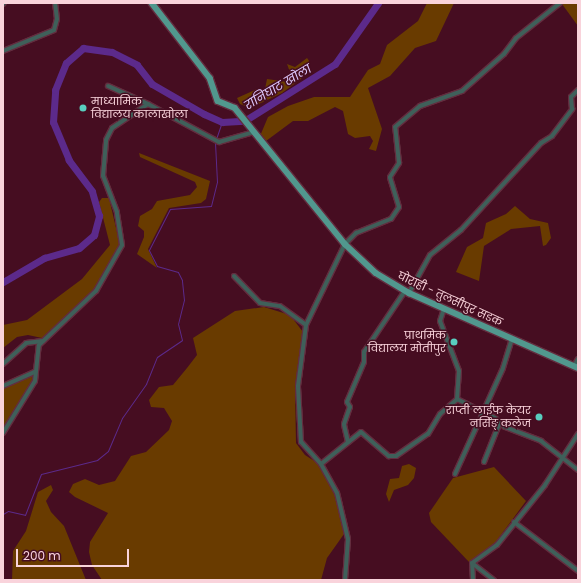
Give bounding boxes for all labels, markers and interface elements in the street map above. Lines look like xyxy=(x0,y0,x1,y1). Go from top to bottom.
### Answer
water label: रानिघाट खोला xyxy=(242,61,314,113)
place label: माध्यामिक विद्यालय कालाखोला xyxy=(91,95,188,121)
marker: माध्यामिक विद्यालय कालाखोला xyxy=(78,103,88,113)
street label: घोराही - तुलसीपुर सडक xyxy=(396,269,504,329)
place label: प्राथमिक विद्यालय मोतीपुर xyxy=(368,329,446,355)
marker: प्राथमिक विद्यालय मोतीपुर xyxy=(449,337,459,347)
place label: राप्ती लाईफ केयर नर्सिङ् कलेज xyxy=(446,404,531,430)
marker: राप्ती लाईफ केयर नर्सिङ् कलेज xyxy=(534,412,544,422)
scale bar xyxy=(18,541,131,567)
text: 200 m xyxy=(23,547,61,564)

